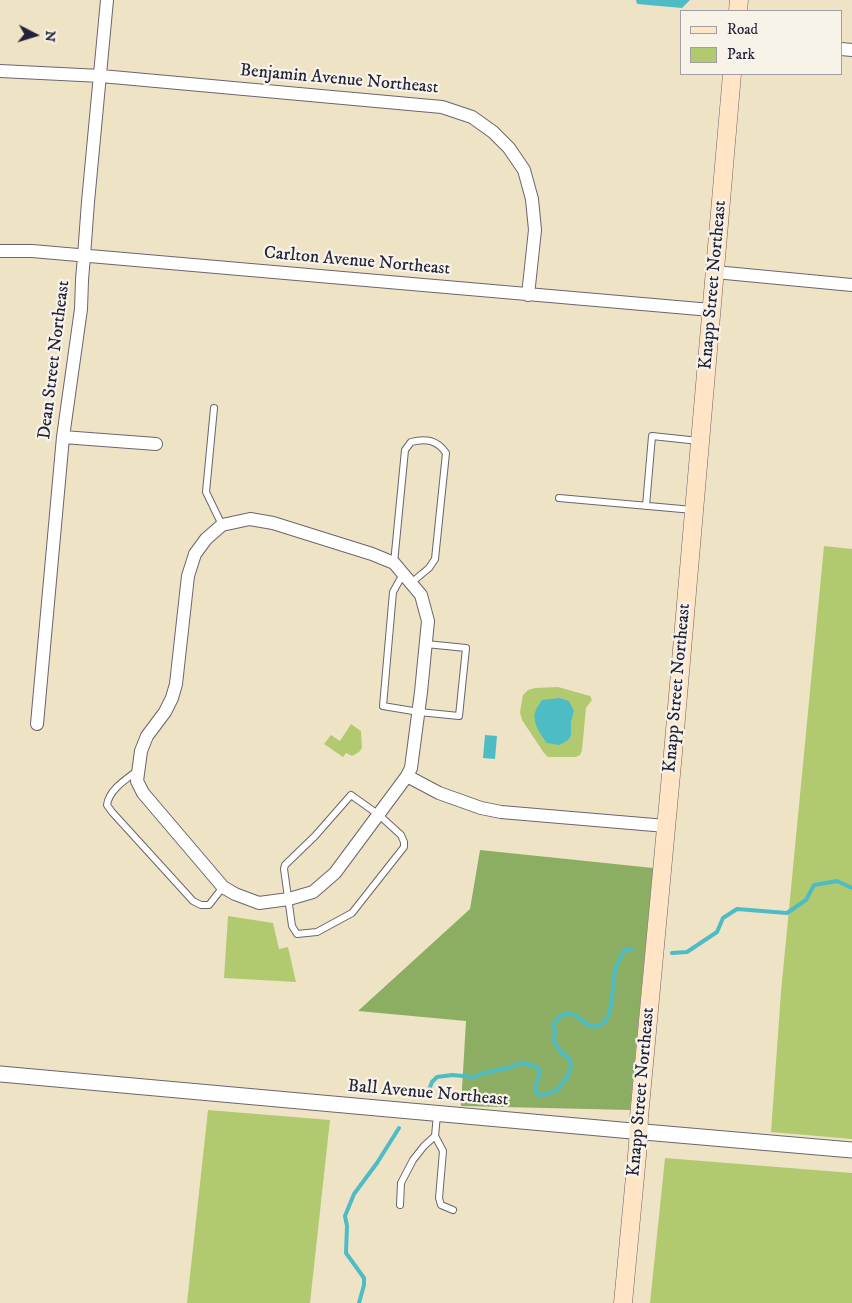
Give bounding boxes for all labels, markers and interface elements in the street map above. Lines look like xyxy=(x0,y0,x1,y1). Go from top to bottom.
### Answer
north arrow xyxy=(10,10,60,60)
legend xyxy=(680,10,842,75)
text: Road xyxy=(727,20,758,39)
text: N xyxy=(40,30,59,43)
text: Park xyxy=(727,45,755,64)
street label: Benjamin Avenue Northeast xyxy=(239,61,439,99)
street label: Knapp Street Northeast xyxy=(696,199,732,371)
street label: Carlton Avenue Northeast xyxy=(263,243,451,281)
street label: Dean Street Northeast xyxy=(35,279,75,441)
street label: Knapp Street Northeast xyxy=(660,602,696,774)
street label: Knapp Street Northeast xyxy=(624,1006,660,1178)
street label: Ball Avenue Northeast xyxy=(347,1076,509,1112)

